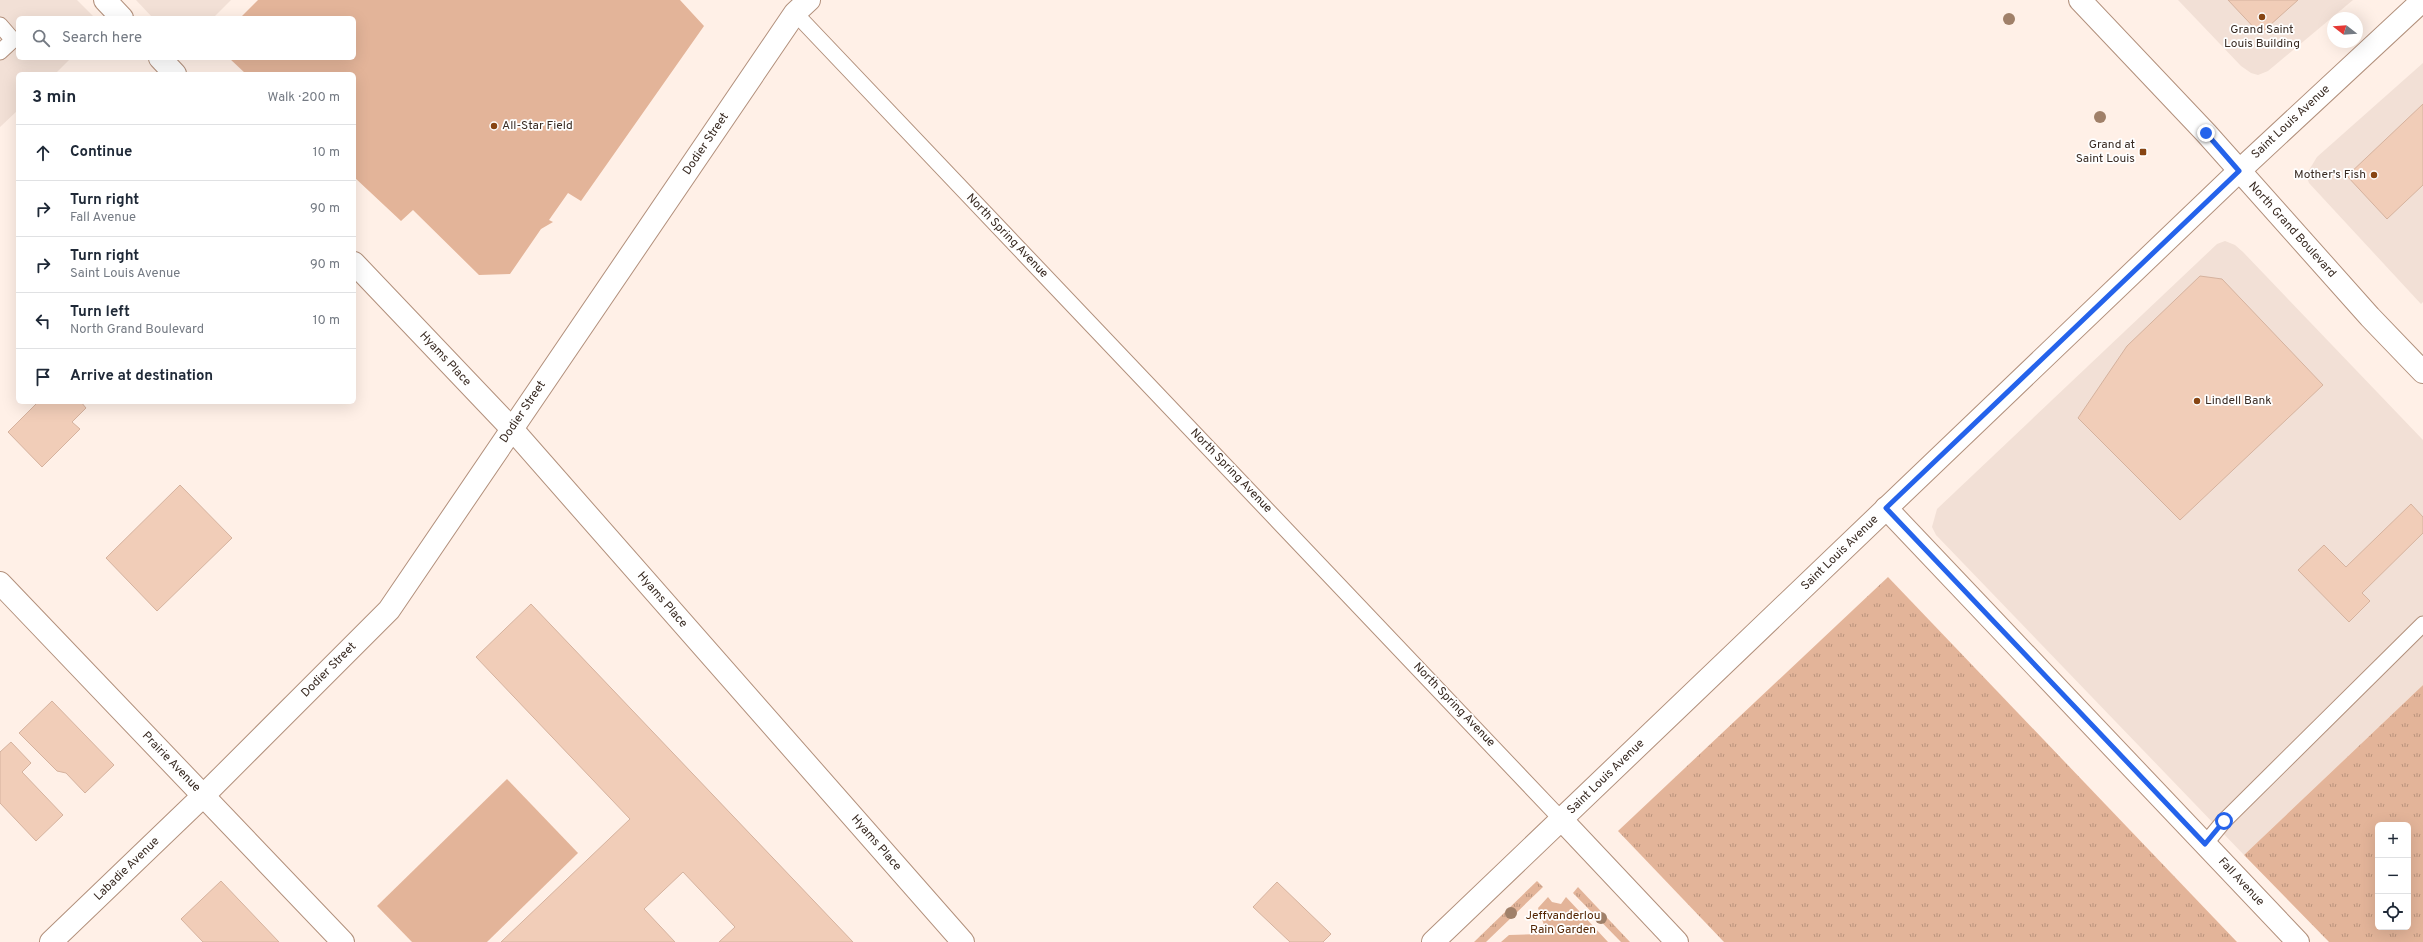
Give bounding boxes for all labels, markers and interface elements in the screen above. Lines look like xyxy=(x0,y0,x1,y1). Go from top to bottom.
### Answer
marker: Grand Saint Louis Building xyxy=(2257,12,2267,22)
north arrow xyxy=(2327,12,2363,48)
search box xyxy=(16,16,356,60)
place label: Grand Saint Louis Building xyxy=(2224,22,2300,52)
icon: search xyxy=(30,27,52,49)
text: Search here xyxy=(62,29,142,48)
street label: Saint Louis Avenue xyxy=(2248,81,2334,163)
text: 3 min xyxy=(32,87,76,109)
text: Walk · 200 m xyxy=(268,90,340,106)
street label: Dodier Street xyxy=(679,110,733,178)
place label: All-Star Field xyxy=(502,118,573,134)
marker: All-Star Field xyxy=(489,121,499,131)
route end xyxy=(2197,124,2215,142)
place label: Grand at Saint Louis xyxy=(2076,137,2135,167)
icon: ahead xyxy=(32,142,54,164)
text: Continue xyxy=(70,143,132,162)
text: 10 m xyxy=(313,145,340,161)
marker: Grand at Saint Louis xyxy=(2138,147,2148,157)
place label: Mother's Fish xyxy=(2294,167,2366,183)
marker: Mother's Fish xyxy=(2369,170,2379,180)
street label: North Grand Boulevard xyxy=(2245,179,2339,281)
street label: North Spring Avenue xyxy=(962,190,1052,282)
text: Turn right xyxy=(70,191,139,210)
icon: right xyxy=(32,198,54,220)
text: 90 m xyxy=(310,201,340,217)
text: Fall Avenue xyxy=(70,210,136,226)
text: Turn right xyxy=(70,247,139,266)
icon: right xyxy=(32,254,54,276)
text: 90 m xyxy=(310,257,340,273)
text: Saint Louis Avenue xyxy=(70,266,180,282)
text: Turn left xyxy=(70,303,130,322)
icon: left xyxy=(32,310,54,332)
text: 10 m xyxy=(313,313,340,329)
text: North Grand Boulevard xyxy=(70,322,204,338)
street label: Hyams Place xyxy=(416,328,474,390)
icon: arrive xyxy=(32,366,54,388)
text: Arrive at destination xyxy=(70,367,213,386)
street label: Dodier Street xyxy=(496,378,550,446)
place label: Lindell Bank xyxy=(2205,393,2272,409)
marker: Lindell Bank xyxy=(2192,396,2202,406)
street label: North Spring Avenue xyxy=(1186,425,1276,517)
street label: Saint Louis Avenue xyxy=(1798,512,1882,594)
street label: Hyams Place xyxy=(633,569,691,631)
street label: Dodier Street xyxy=(298,639,360,701)
street label: North Spring Avenue xyxy=(1409,659,1499,751)
street label: Prairie Avenue xyxy=(138,728,204,796)
street label: Saint Louis Avenue xyxy=(1564,736,1648,818)
street label: Hyams Place xyxy=(847,812,905,874)
route start xyxy=(2215,812,2233,830)
map controls xyxy=(2375,822,2411,930)
button: + xyxy=(2375,822,2411,858)
street label: Labadie Avenue xyxy=(91,834,163,904)
street label: Fall Avenue xyxy=(2214,854,2268,910)
button: − xyxy=(2375,858,2411,894)
button: locate xyxy=(2375,894,2411,930)
park label: Jeffvanderlou Rain Garden xyxy=(1526,908,1600,938)

